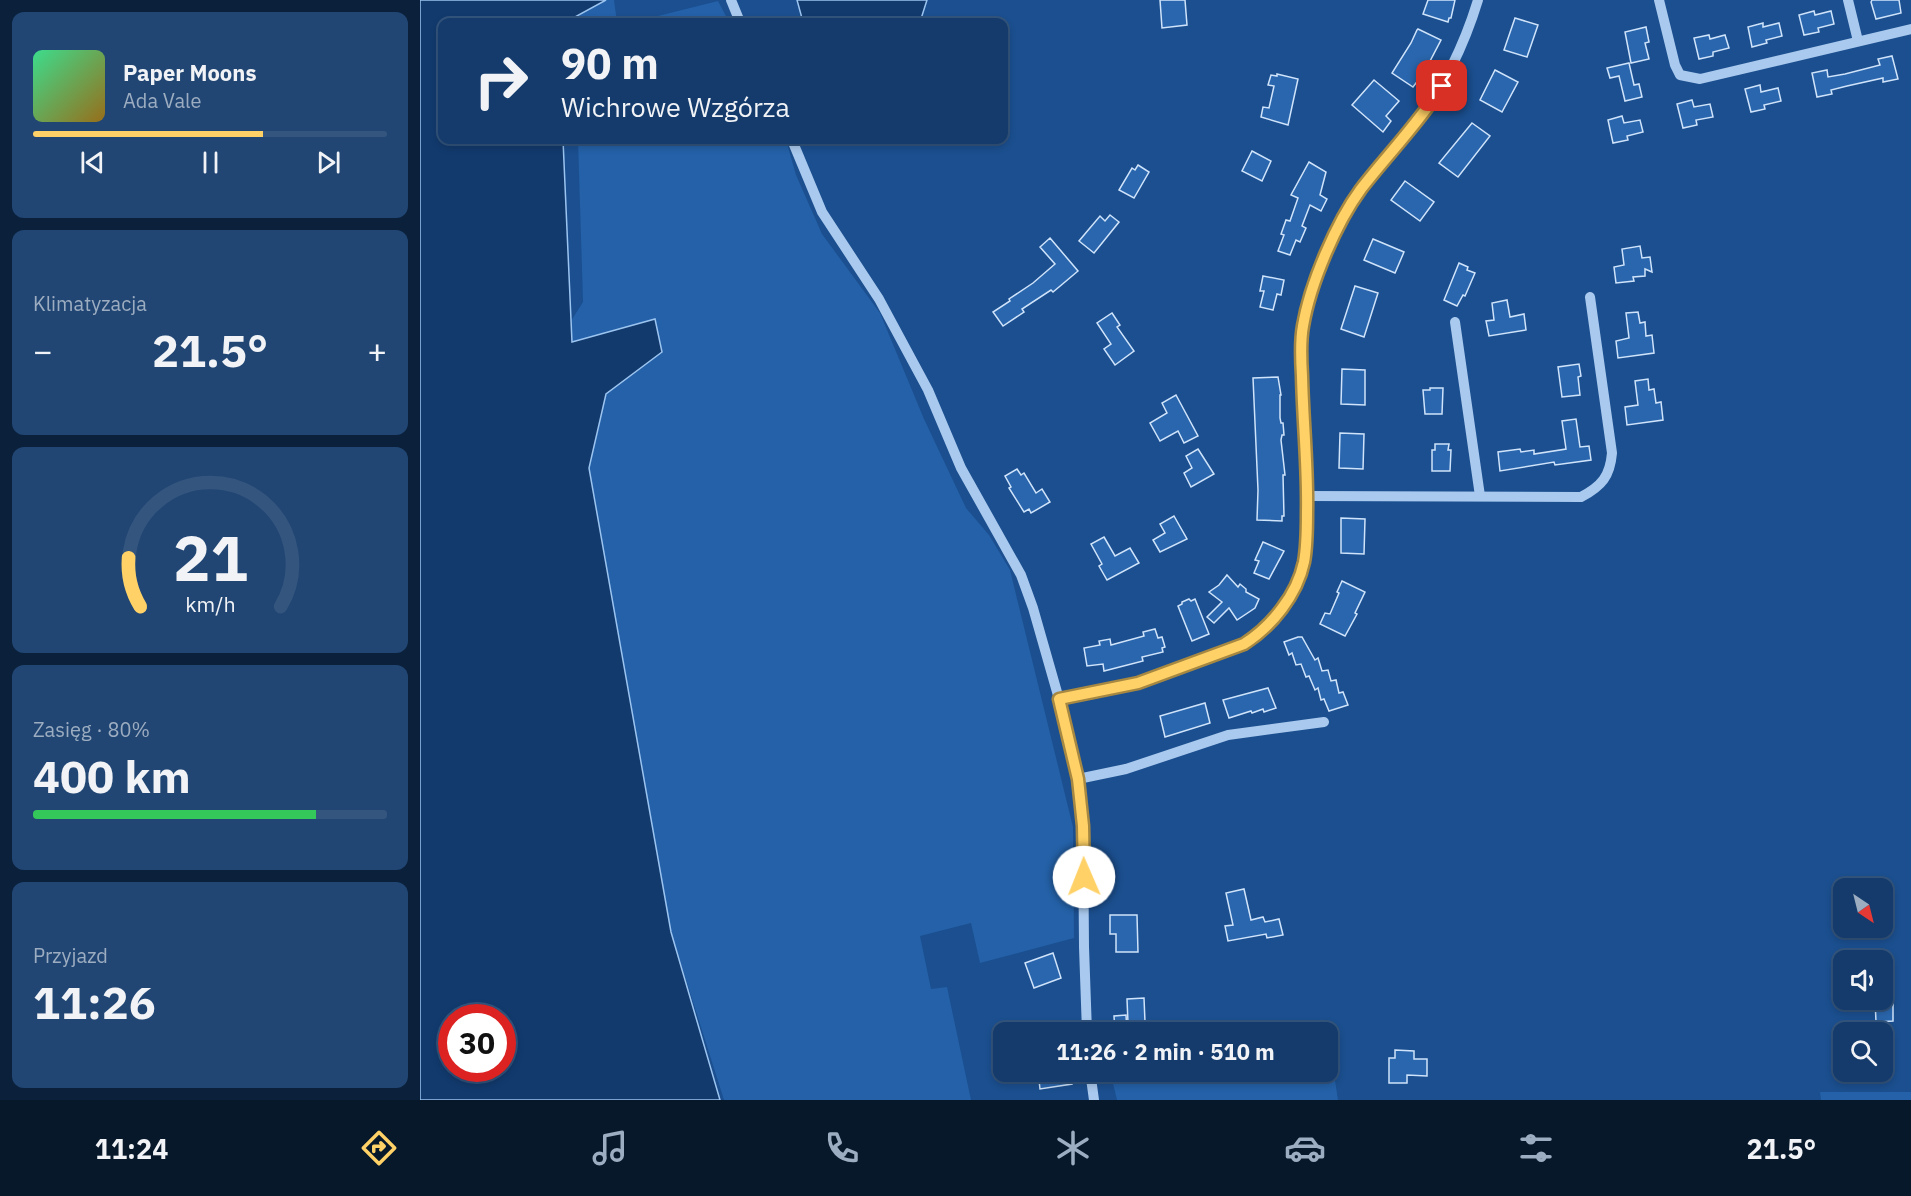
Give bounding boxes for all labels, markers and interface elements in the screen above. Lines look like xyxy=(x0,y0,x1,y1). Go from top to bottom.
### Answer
text: 90 m xyxy=(561,36,659,91)
icon: right xyxy=(462,42,540,120)
text: Paper Moons xyxy=(123,58,256,87)
pin xyxy=(1416,60,1467,111)
icon: arrive xyxy=(1425,69,1458,102)
text: Ada Vale xyxy=(123,87,202,114)
text: Wichrowe Wzgórza xyxy=(561,89,790,124)
icon: previous xyxy=(76,146,109,179)
icon: pause xyxy=(194,146,227,179)
icon: next xyxy=(312,146,345,179)
text: Klimatyzacja xyxy=(33,290,147,317)
text: 21.5° xyxy=(152,321,268,379)
text: − xyxy=(33,329,53,372)
text: + xyxy=(367,329,387,372)
text: 21 xyxy=(173,517,247,598)
text: km/h xyxy=(185,590,235,618)
text: Zasięg · 80% xyxy=(33,716,150,743)
text: 400 km xyxy=(33,747,191,805)
position arrow xyxy=(1052,845,1116,909)
north arrow xyxy=(1833,878,1893,938)
map controls xyxy=(1833,878,1893,1082)
text: Przyjazd xyxy=(33,942,108,969)
button: sound xyxy=(1833,950,1893,1010)
text: 11:26 xyxy=(33,973,156,1031)
speed limit sign: 30 xyxy=(438,1004,516,1082)
button: search xyxy=(1833,1022,1893,1082)
text: 11:26 · 2 min · 510 m xyxy=(1056,1037,1275,1066)
icon: directions xyxy=(358,1127,400,1169)
icon: music xyxy=(589,1127,631,1169)
icon: phone xyxy=(821,1127,863,1169)
icon: climate xyxy=(1052,1127,1094,1169)
icon: car xyxy=(1284,1127,1326,1169)
icon: filters xyxy=(1515,1127,1557,1169)
text: 11:24 xyxy=(95,1131,168,1166)
text: 21.5° xyxy=(1747,1131,1816,1166)

